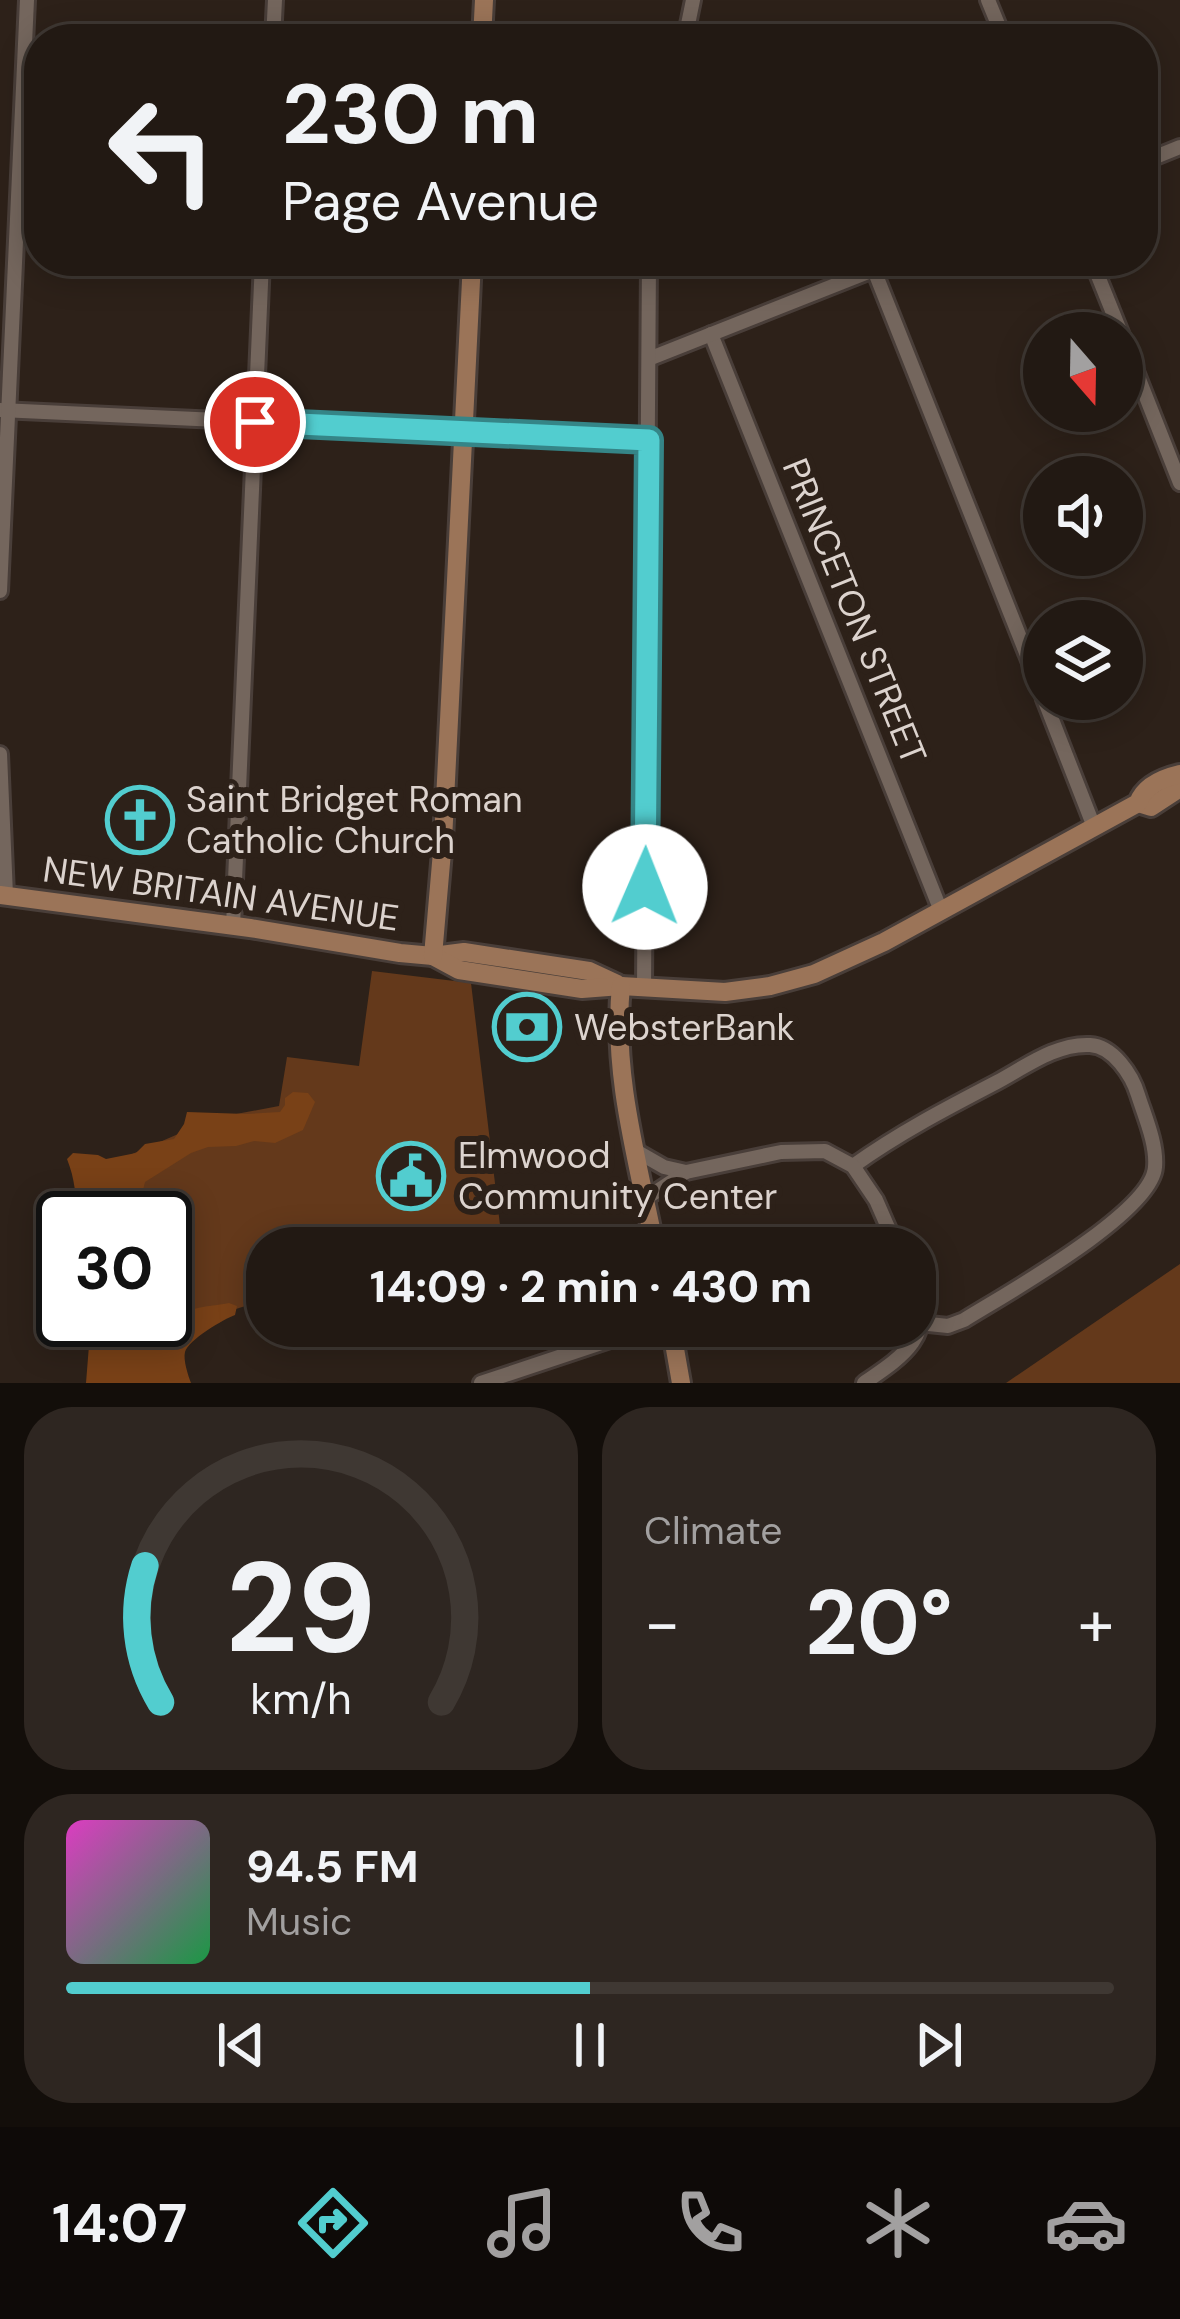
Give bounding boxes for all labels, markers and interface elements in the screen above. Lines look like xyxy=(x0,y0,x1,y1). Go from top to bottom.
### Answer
text: 230 m xyxy=(282,60,539,169)
icon: left xyxy=(84,72,240,228)
text: Page Avenue xyxy=(282,166,599,237)
north arrow xyxy=(1023,312,1143,432)
map controls xyxy=(1023,312,1143,720)
pin xyxy=(204,371,306,473)
icon: arrive xyxy=(222,389,288,455)
street label: PRINCETON STREET xyxy=(772,451,937,771)
button: sound xyxy=(1023,456,1143,576)
button: layers xyxy=(1023,600,1143,720)
place label: Saint Bridget Roman Catholic Church xyxy=(186,776,523,864)
church icon: Saint Bridget Roman Catholic Church xyxy=(105,785,175,855)
position arrow xyxy=(582,824,708,950)
street label: NEW BRITAIN AVENUE xyxy=(40,845,402,942)
bank icon: WebsterBank xyxy=(492,992,562,1062)
place label: WebsterBank xyxy=(574,1004,795,1051)
place label: Elmwood Community Center xyxy=(458,1132,777,1220)
public building icon: Elmwood Community Center xyxy=(376,1141,446,1211)
speed limit sign: 30 xyxy=(36,1191,192,1347)
text: 14:09 · 2 min · 430 m xyxy=(370,1257,812,1316)
text: Climate xyxy=(644,1505,782,1556)
text: 29 xyxy=(226,1527,376,1690)
text: 20° xyxy=(805,1565,953,1682)
text: − xyxy=(644,1581,680,1666)
text: + xyxy=(1078,1581,1114,1666)
text: km/h xyxy=(250,1670,352,1726)
text: 94.5 FM xyxy=(246,1837,419,1896)
text: Music xyxy=(246,1896,352,1947)
icon: previous xyxy=(208,2012,274,2078)
icon: pause xyxy=(557,2012,623,2078)
icon: next xyxy=(906,2012,972,2078)
icon: directions xyxy=(291,2181,375,2265)
icon: music xyxy=(480,2181,564,2265)
icon: phone xyxy=(668,2181,752,2265)
icon: climate xyxy=(856,2181,940,2265)
icon: car xyxy=(1044,2181,1128,2265)
text: 14:07 xyxy=(52,2188,187,2259)

